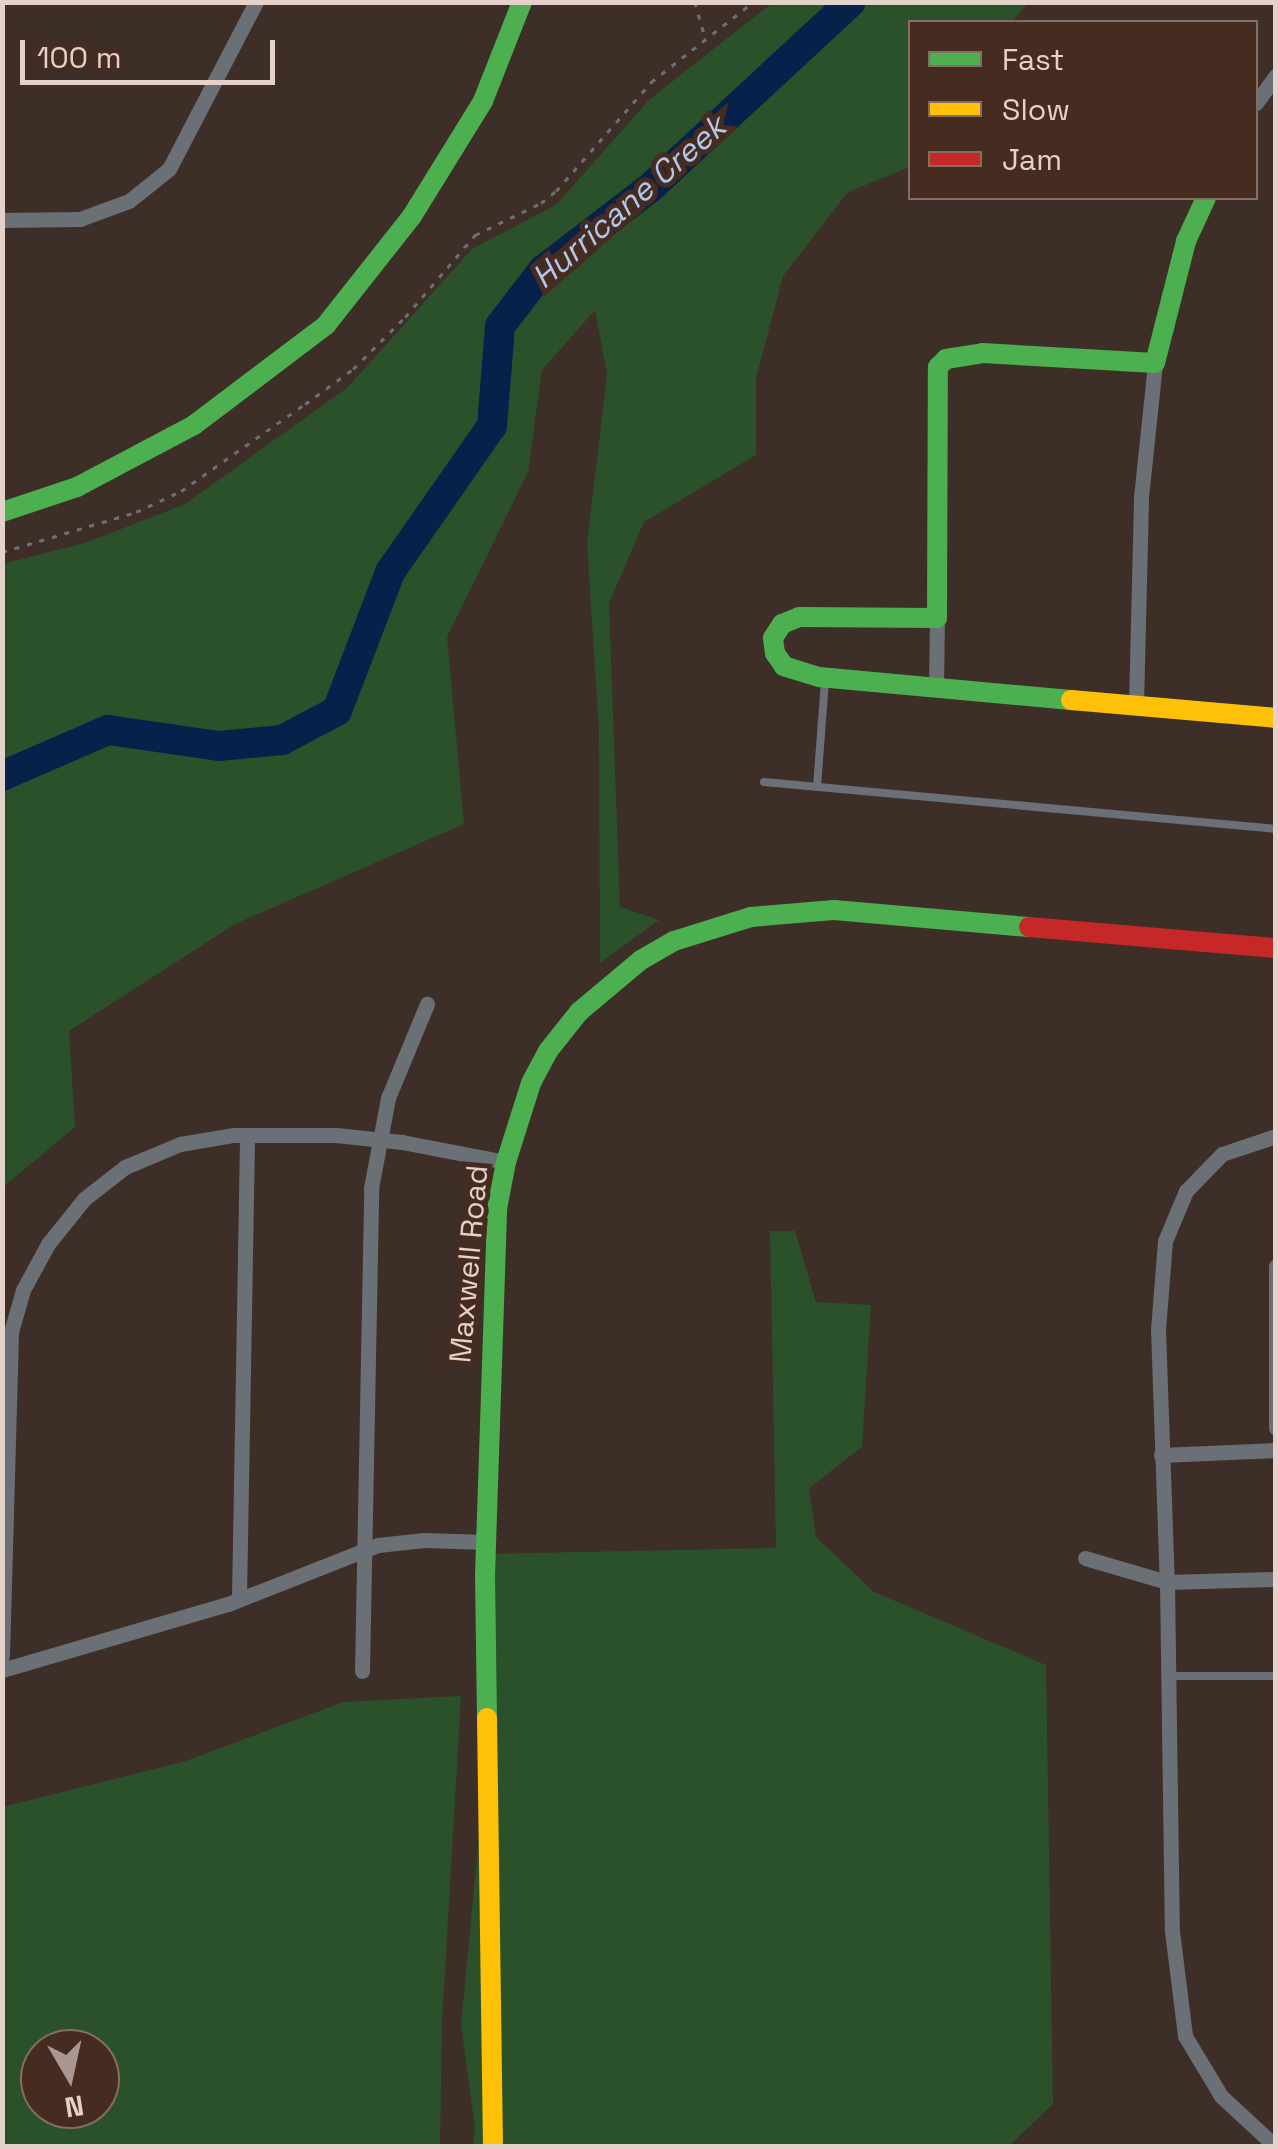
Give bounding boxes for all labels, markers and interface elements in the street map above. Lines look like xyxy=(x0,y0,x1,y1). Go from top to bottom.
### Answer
scale bar xyxy=(25,20,280,82)
legend xyxy=(908,20,1258,200)
text: 100 m xyxy=(37,38,122,77)
text: Fast xyxy=(1002,40,1064,79)
text: Slow xyxy=(1002,90,1070,129)
water label: Hurricane Creek xyxy=(524,107,734,297)
text: Jam xyxy=(1002,140,1062,179)
street label: Maxwell Road xyxy=(442,1164,496,1364)
north arrow xyxy=(20,2029,120,2129)
text: N xyxy=(62,2087,86,2126)

